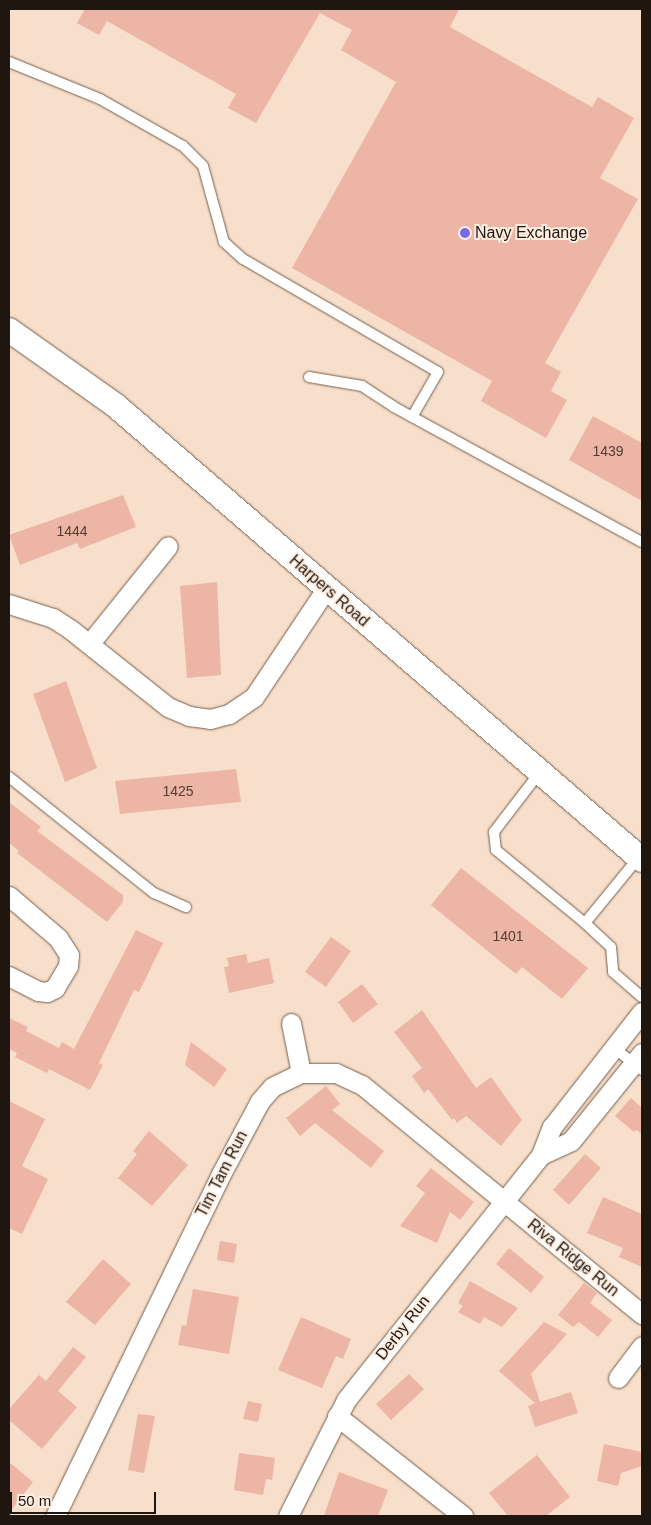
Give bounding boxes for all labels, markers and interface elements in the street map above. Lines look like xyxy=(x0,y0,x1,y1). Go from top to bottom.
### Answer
place label: Navy Exchange xyxy=(475,223,587,243)
marker: Navy Exchange xyxy=(459,227,471,239)
house number: 1439 xyxy=(592,443,624,459)
house number: 1444 xyxy=(56,523,88,539)
street label: Harpers Road xyxy=(285,551,373,631)
house number: 1425 xyxy=(162,783,194,799)
house number: 1401 xyxy=(492,928,524,944)
street label: Tim Tam Run xyxy=(192,1128,252,1220)
street label: Riva Ridge Run xyxy=(523,1215,623,1301)
street label: Derby Run xyxy=(372,1292,434,1364)
scale bar xyxy=(12,1482,159,1514)
text: 50 m xyxy=(18,1492,51,1509)

